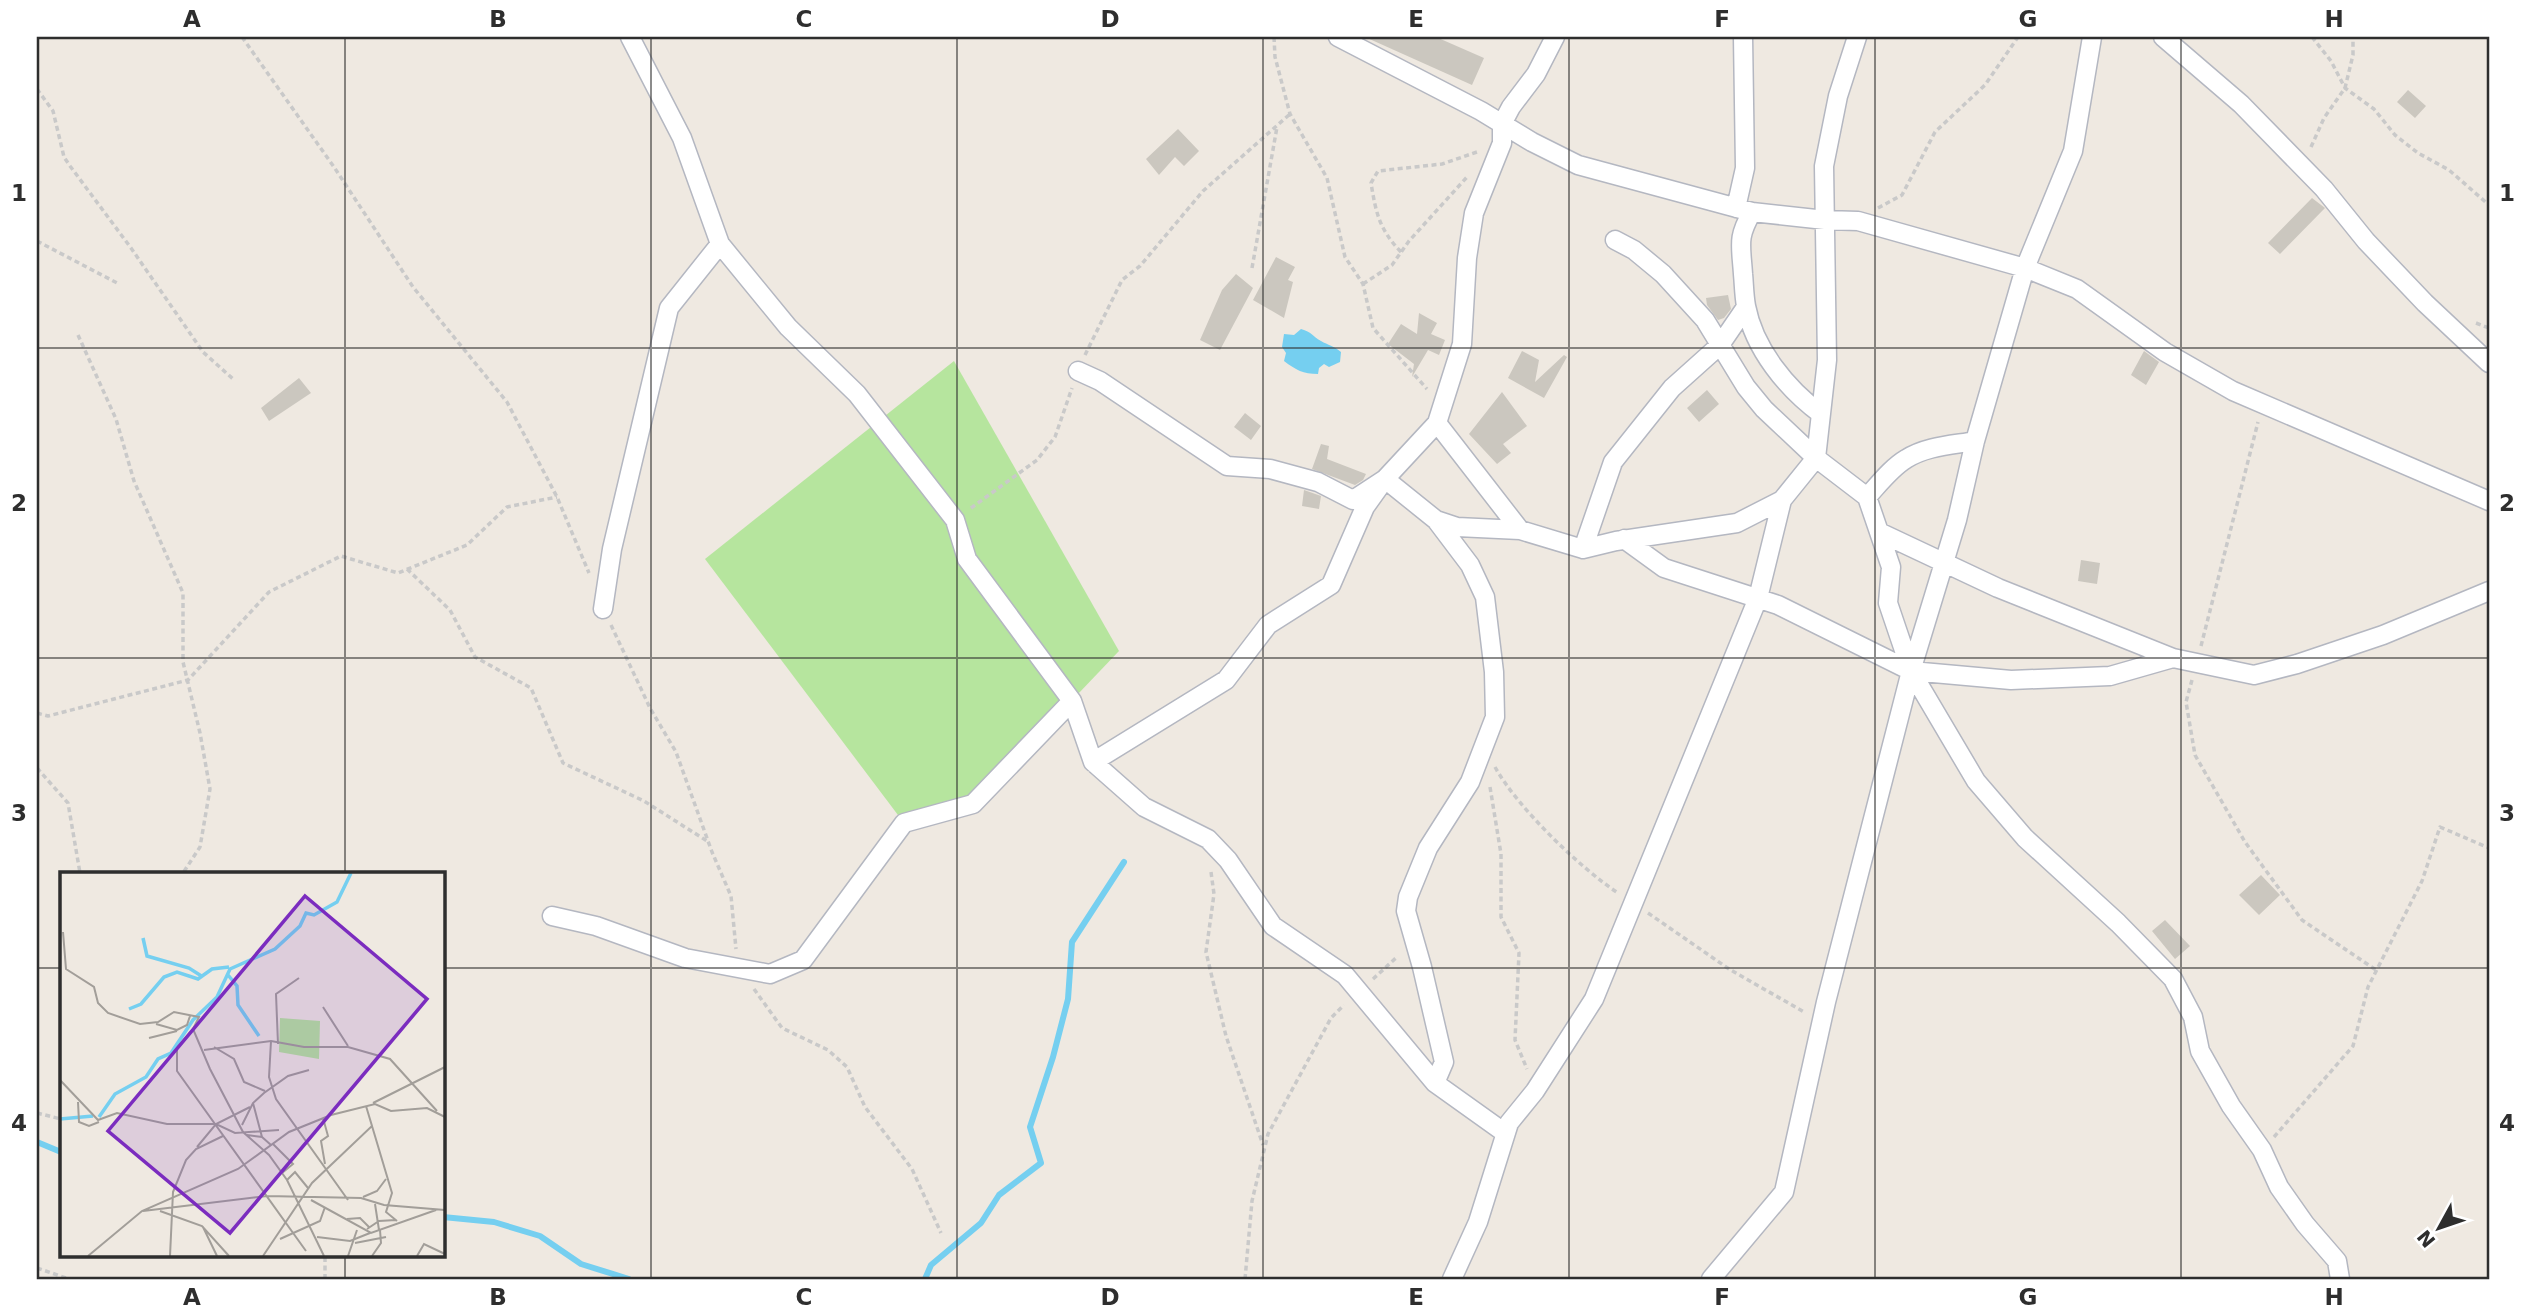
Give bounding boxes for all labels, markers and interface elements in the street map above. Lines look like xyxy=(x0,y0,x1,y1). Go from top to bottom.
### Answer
text: A xyxy=(183,6,201,32)
text: B xyxy=(489,6,507,32)
text: C xyxy=(796,6,812,32)
text: D xyxy=(1100,6,1120,32)
text: E xyxy=(1408,6,1424,32)
text: F xyxy=(1714,6,1730,32)
text: G xyxy=(2019,6,2037,32)
text: H xyxy=(2324,6,2344,32)
text: 1 xyxy=(11,180,27,206)
text: 1 xyxy=(2499,180,2515,206)
text: 2 xyxy=(11,490,27,516)
text: 2 xyxy=(2499,490,2515,516)
text: 3 xyxy=(11,800,27,826)
text: 3 xyxy=(2499,800,2515,826)
inset map xyxy=(60,872,444,1256)
text: 4 xyxy=(11,1110,27,1136)
text: 4 xyxy=(2499,1110,2515,1136)
north arrow xyxy=(2404,1194,2474,1264)
text: N xyxy=(2412,1226,2440,1252)
text: A xyxy=(183,1284,201,1310)
text: B xyxy=(489,1284,507,1310)
text: C xyxy=(796,1284,812,1310)
text: D xyxy=(1100,1284,1120,1310)
text: E xyxy=(1408,1284,1424,1310)
text: F xyxy=(1714,1284,1730,1310)
text: G xyxy=(2019,1284,2037,1310)
text: H xyxy=(2324,1284,2344,1310)

